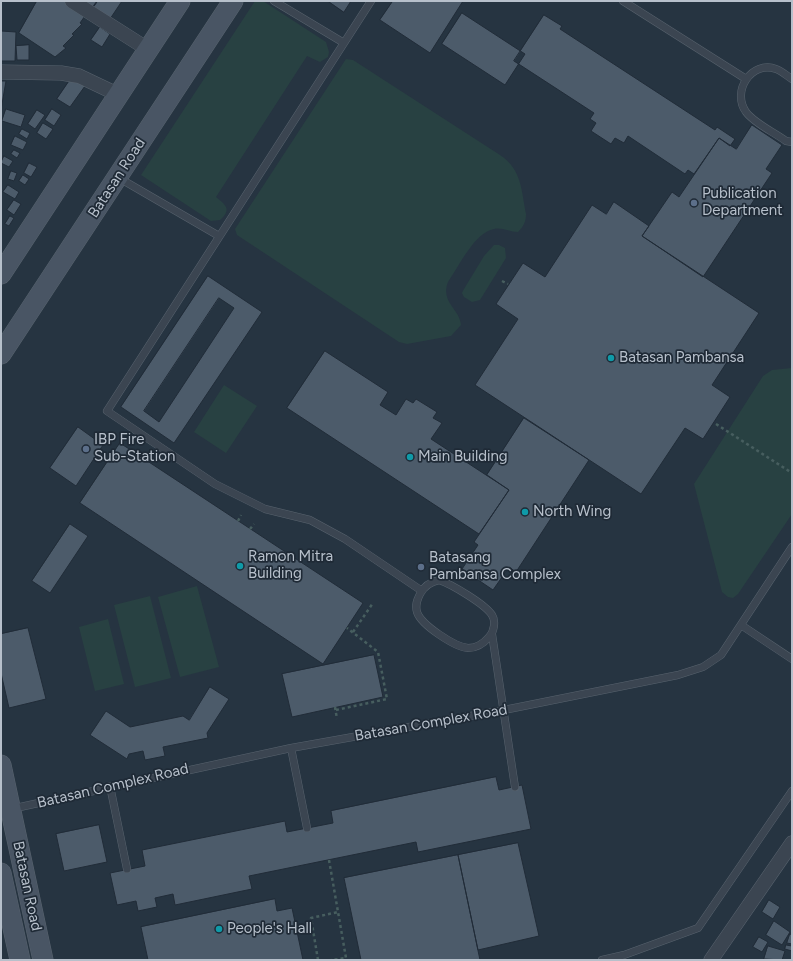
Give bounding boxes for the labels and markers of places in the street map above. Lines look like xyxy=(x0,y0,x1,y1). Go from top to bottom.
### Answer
place label: Publication Department xyxy=(702,185,783,220)
marker: Publication Department xyxy=(689,198,699,208)
place label: Batasan Pambansa xyxy=(619,349,744,367)
marker: Batasan Pambansa xyxy=(606,353,616,363)
place label: IBP Fire Sub-Station xyxy=(94,431,175,466)
marker: IBP Fire Sub-Station xyxy=(81,444,91,454)
place label: Main Building xyxy=(418,448,508,466)
marker: Main Building xyxy=(405,452,415,462)
place label: North Wing xyxy=(533,503,611,521)
marker: North Wing xyxy=(520,507,530,517)
place label: Ramon Mitra Building xyxy=(248,548,333,583)
place label: Batasang Pambansa Complex xyxy=(429,549,561,584)
marker: Ramon Mitra Building xyxy=(235,561,245,571)
marker: Batasang Pambansa Complex xyxy=(416,562,426,572)
place label: People's Hall xyxy=(227,920,312,938)
marker: People's Hall xyxy=(214,924,224,934)

